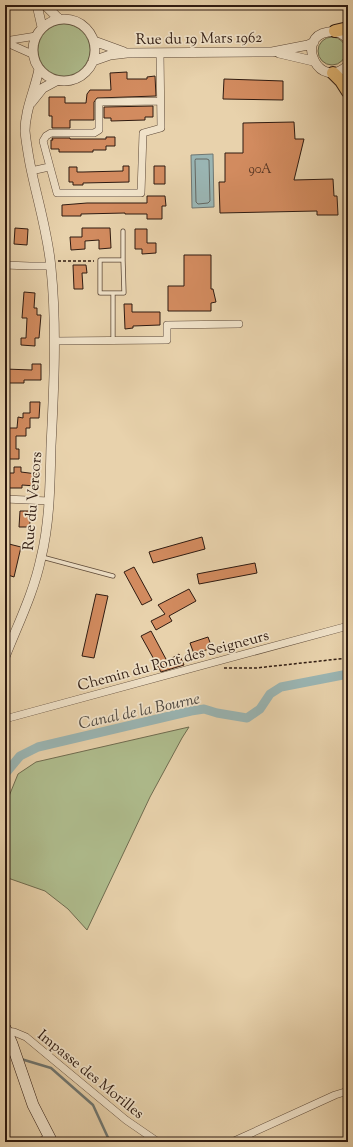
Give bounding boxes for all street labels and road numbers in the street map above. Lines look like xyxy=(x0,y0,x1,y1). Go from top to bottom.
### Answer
street label: Rue du 19 Mars 1962 xyxy=(136,28,262,51)
street label: Rue du Vercors xyxy=(19,451,48,551)
street label: Chemin du Pont des Seigneurs xyxy=(75,626,272,697)
street label: Impasse des Morilles xyxy=(32,1026,148,1125)

